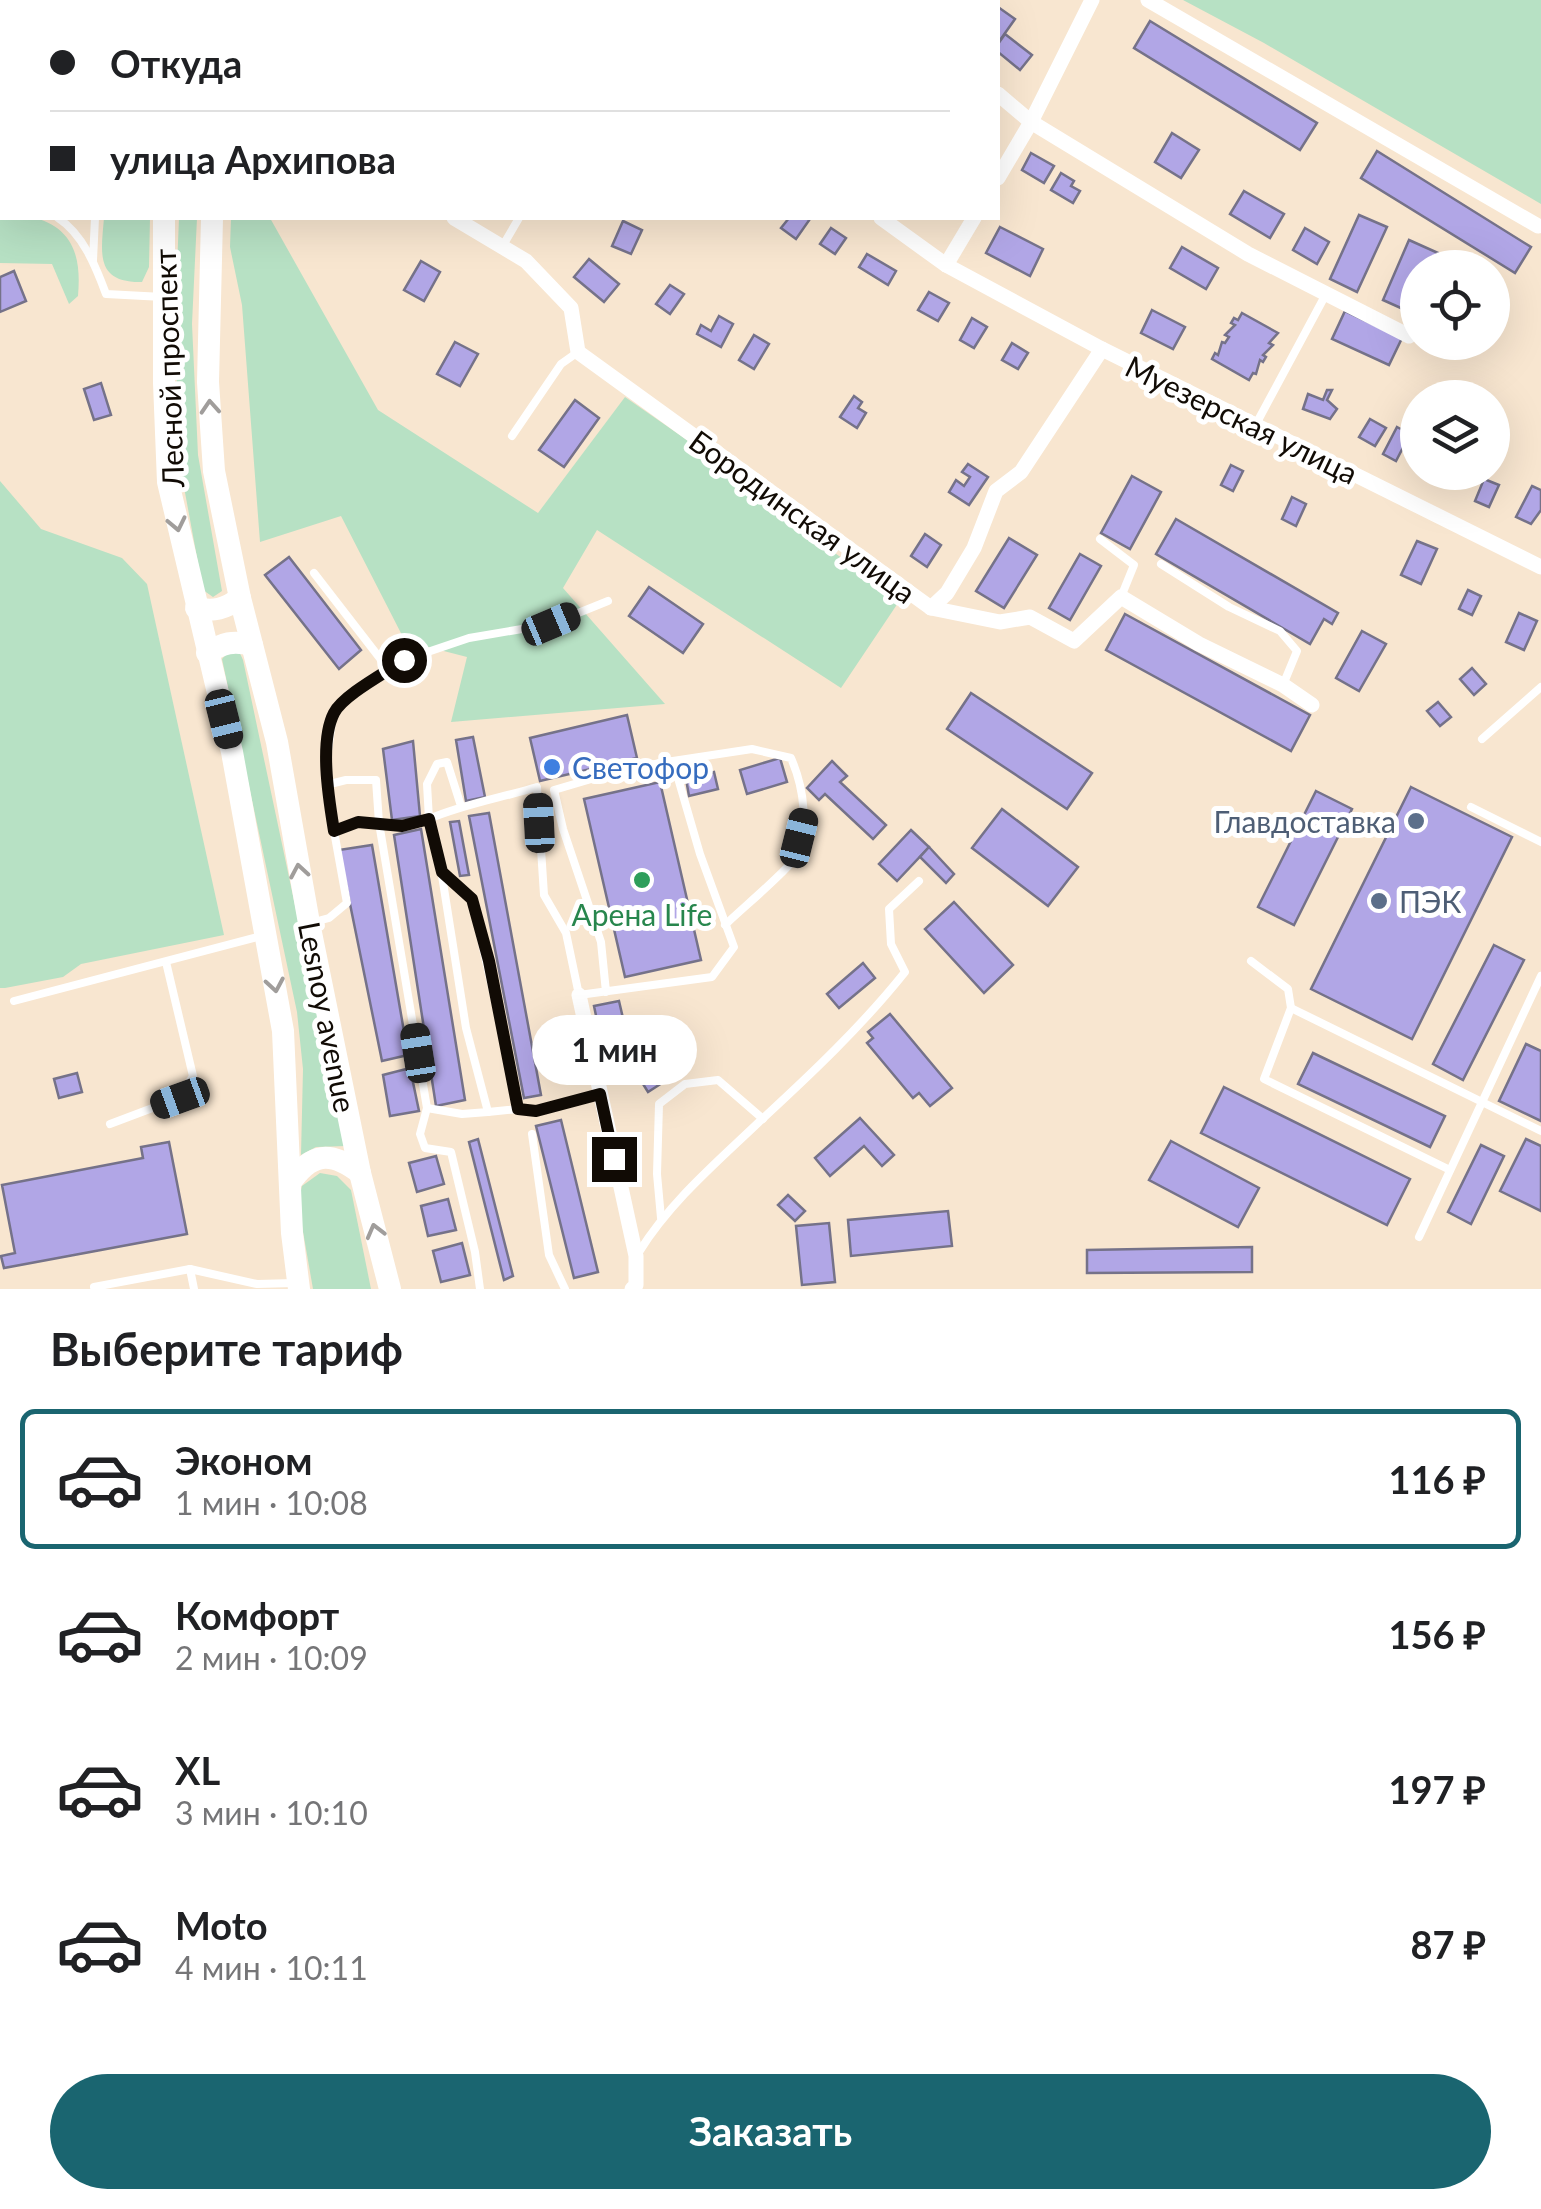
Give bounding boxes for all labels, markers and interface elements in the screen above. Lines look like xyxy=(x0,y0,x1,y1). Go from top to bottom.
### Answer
text: Откуда xyxy=(110,40,242,86)
text: улица Архипова xyxy=(110,136,396,182)
street label: Лесной проспект xyxy=(146,248,190,489)
map controls xyxy=(1400,250,1510,490)
button: locate xyxy=(1400,250,1510,360)
street label: Муезерская улица xyxy=(1120,347,1364,491)
button: layers xyxy=(1400,380,1510,490)
one-way arrow xyxy=(200,399,221,415)
street label: Бородинская улица xyxy=(683,422,923,610)
one-way arrow xyxy=(166,515,187,532)
car xyxy=(518,598,584,650)
route start xyxy=(382,638,427,683)
car xyxy=(202,686,246,752)
place label: Светофор xyxy=(572,749,709,785)
marker: Светофор xyxy=(541,756,563,778)
car xyxy=(522,792,556,854)
place label: Главдоставка xyxy=(1214,803,1396,839)
car xyxy=(777,805,821,871)
marker: Главдоставка xyxy=(1405,810,1427,832)
one-way arrow xyxy=(289,863,310,880)
marker: Арена Life xyxy=(631,869,653,891)
place label: ПЭК xyxy=(1399,883,1461,919)
marker: ПЭК xyxy=(1368,890,1390,912)
place label: Арена Life xyxy=(572,896,712,932)
street label: Lesnoy avenue xyxy=(292,919,364,1115)
one-way arrow xyxy=(264,977,285,993)
callout: 1 мин xyxy=(532,1014,696,1084)
car xyxy=(398,1021,438,1085)
text: 1 мин xyxy=(571,1030,658,1069)
car xyxy=(147,1074,213,1122)
route end xyxy=(592,1137,637,1182)
one-way arrow xyxy=(366,1223,387,1240)
text: Выберите тариф xyxy=(50,1322,403,1376)
icon: car xyxy=(55,1434,145,1524)
text: Эконом xyxy=(175,1437,313,1483)
text: 116 ₽ xyxy=(1389,1456,1486,1502)
text: 1 мин · 10:08 xyxy=(175,1483,368,1522)
icon: car xyxy=(55,1589,145,1679)
text: Комфорт xyxy=(175,1592,339,1638)
text: 156 ₽ xyxy=(1389,1611,1486,1657)
text: 2 мин · 10:09 xyxy=(175,1638,368,1677)
icon: car xyxy=(55,1744,145,1834)
text: XL xyxy=(175,1747,220,1793)
text: 197 ₽ xyxy=(1389,1766,1486,1812)
text: 3 мин · 10:10 xyxy=(175,1793,368,1832)
icon: car xyxy=(55,1899,145,1989)
text: Moto xyxy=(175,1902,268,1948)
text: 87 ₽ xyxy=(1411,1921,1486,1967)
text: 4 мин · 10:11 xyxy=(175,1948,368,1987)
button: Заказать xyxy=(50,2074,1491,2189)

